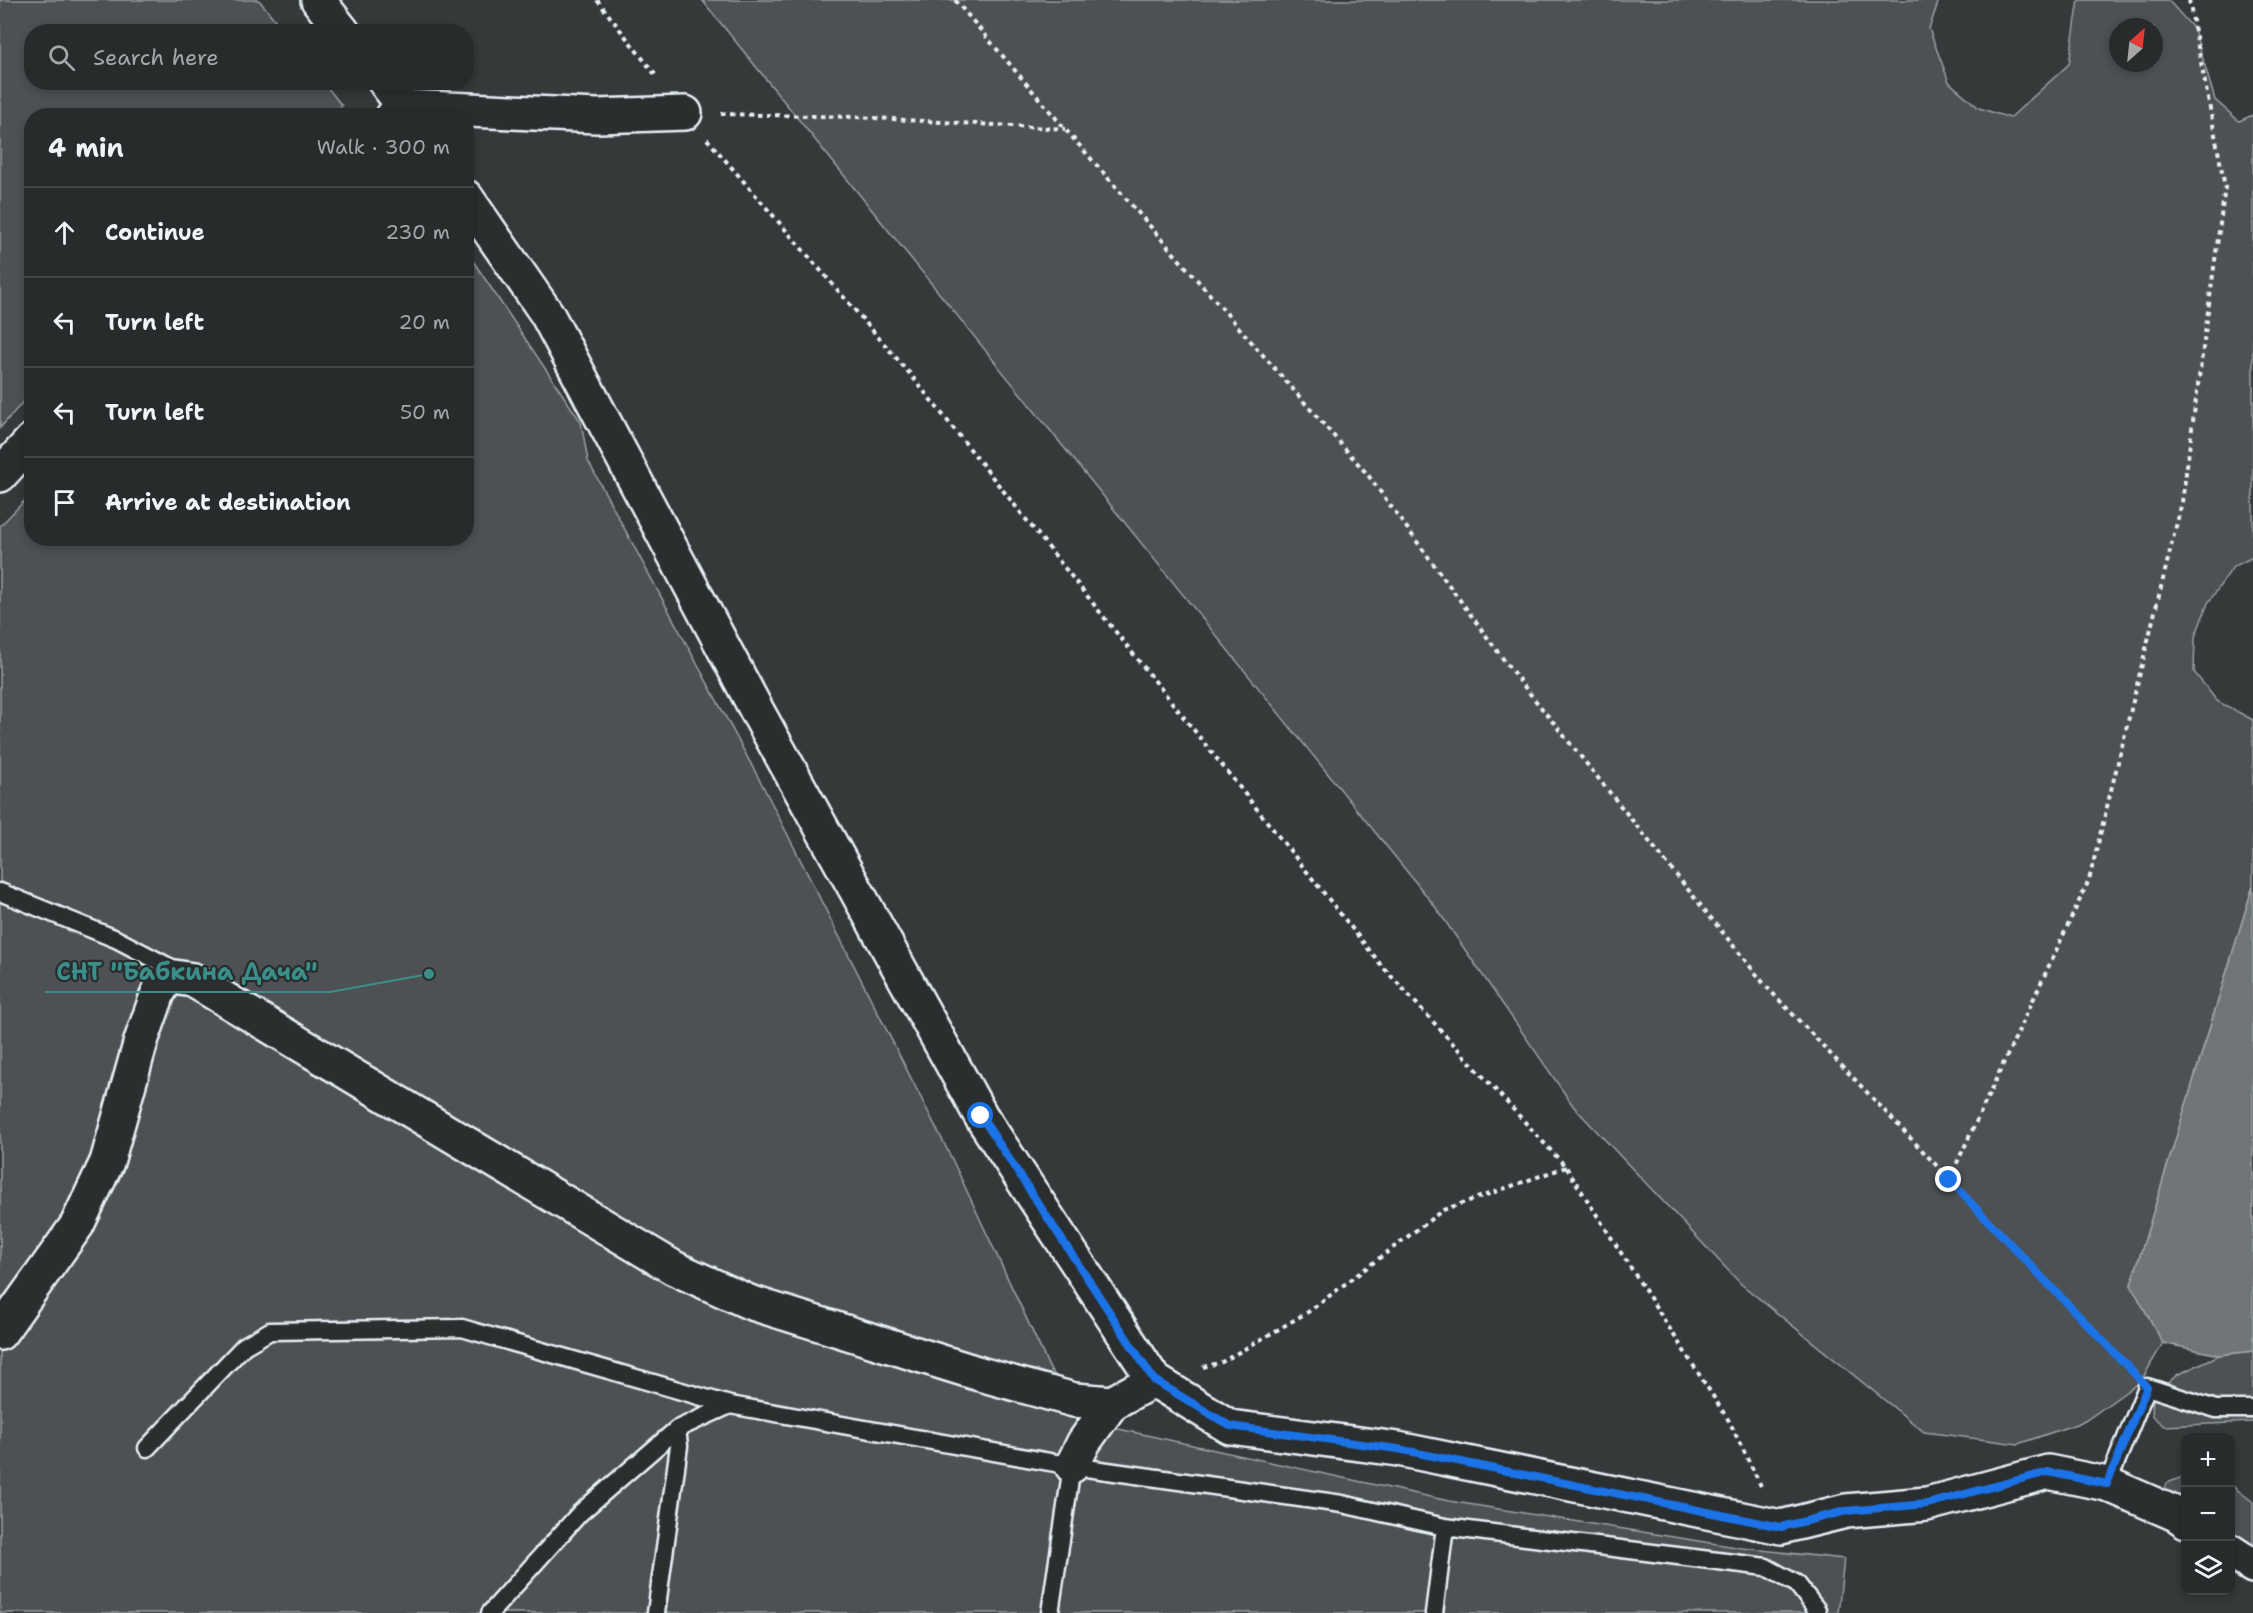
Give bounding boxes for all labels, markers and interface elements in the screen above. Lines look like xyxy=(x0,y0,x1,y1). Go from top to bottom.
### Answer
north arrow xyxy=(2109,18,2163,72)
search box xyxy=(24,24,474,90)
icon: search xyxy=(45,41,78,74)
text: Search here xyxy=(93,43,219,72)
text: 4 min xyxy=(48,130,124,165)
text: Walk · 300 m xyxy=(317,134,450,160)
icon: ahead xyxy=(48,216,81,249)
text: Continue xyxy=(105,218,205,247)
text: 230 m xyxy=(385,219,450,245)
icon: left xyxy=(48,306,81,339)
text: Turn left xyxy=(105,308,204,337)
text: 20 m xyxy=(399,309,450,335)
icon: left xyxy=(48,396,81,429)
text: Turn left xyxy=(105,398,204,427)
text: 50 m xyxy=(400,399,450,425)
icon: arrive xyxy=(48,486,81,519)
text: Arrive at destination xyxy=(105,488,351,517)
callout: СНТ "Бабкина Дача" xyxy=(45,950,330,992)
text: СНТ "Бабкина Дача" xyxy=(56,956,318,988)
route start xyxy=(967,1102,993,1128)
route end xyxy=(1935,1166,1961,1192)
map controls xyxy=(2181,1433,2235,1595)
button: + xyxy=(2181,1433,2235,1487)
button: − xyxy=(2181,1487,2235,1541)
button: layers xyxy=(2181,1541,2235,1595)

